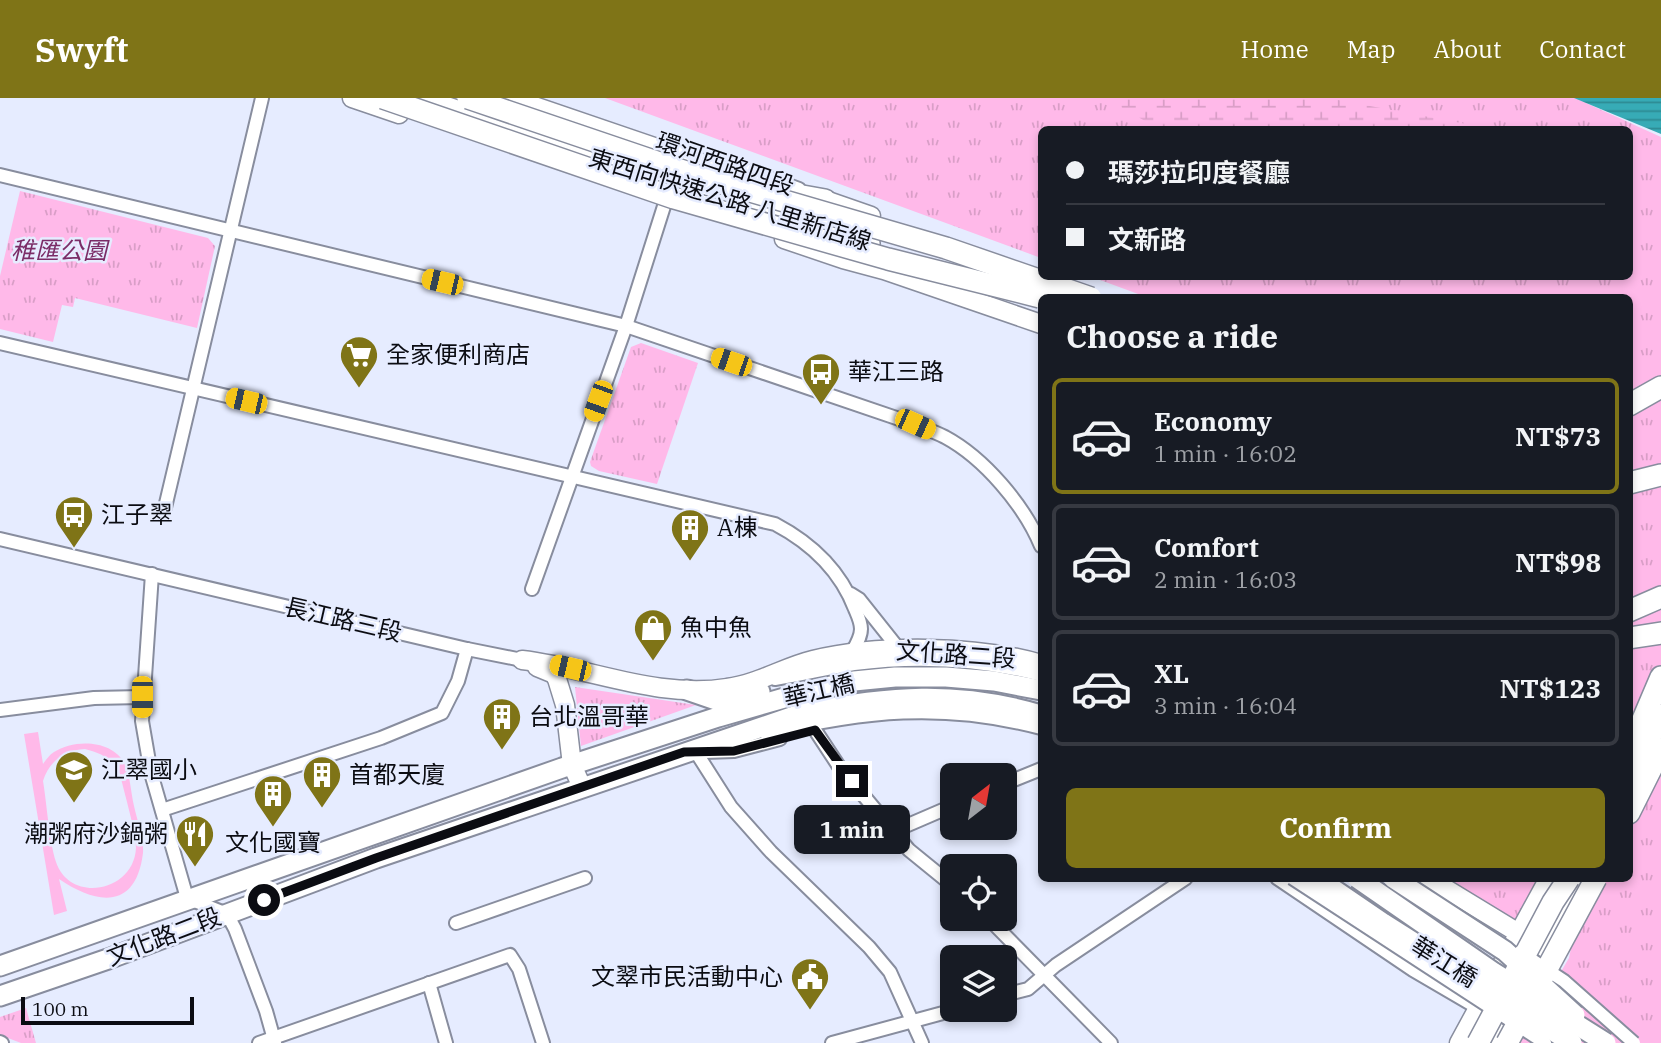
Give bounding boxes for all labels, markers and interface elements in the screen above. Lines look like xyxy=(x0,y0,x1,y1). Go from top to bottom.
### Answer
text: Swyft xyxy=(35,28,128,71)
text: Home xyxy=(1241,33,1309,65)
text: Map xyxy=(1347,33,1395,65)
text: About xyxy=(1433,33,1501,65)
text: Contact xyxy=(1539,33,1626,65)
street label: 環河西路四段 xyxy=(652,124,799,202)
street label: 東西向快速公路 八里新店線 xyxy=(585,141,875,257)
text: 瑪莎拉印度餐廳 xyxy=(1108,155,1290,189)
text: 文新路 xyxy=(1108,222,1186,256)
park label: 稚匯公園 xyxy=(11,234,110,266)
car xyxy=(420,267,465,297)
text: Choose a ride xyxy=(1066,315,1278,357)
supermarket icon: 全家便利商店 xyxy=(338,334,380,389)
place label: 全家便利商店 xyxy=(386,338,530,370)
car xyxy=(708,345,755,379)
bus stop icon: 華江三路 xyxy=(800,351,842,406)
place label: 華江三路 xyxy=(848,355,944,387)
car xyxy=(581,378,616,424)
car xyxy=(224,386,269,416)
text: Economy xyxy=(1154,404,1272,438)
icon: car xyxy=(1070,405,1133,468)
car xyxy=(892,406,939,442)
text: NT$73 xyxy=(1515,419,1601,453)
text: 1 min · 16:02 xyxy=(1154,438,1297,468)
bus stop icon: 江子翠 xyxy=(53,494,95,549)
place label: 江子翠 xyxy=(101,498,173,530)
building icon: A棟 xyxy=(669,507,711,562)
place label: A棟 xyxy=(717,511,757,543)
text: Comfort xyxy=(1154,530,1259,564)
icon: car xyxy=(1070,531,1133,594)
text: NT$98 xyxy=(1515,545,1601,579)
text: 2 min · 16:03 xyxy=(1154,564,1297,594)
street label: 長江路三段 xyxy=(281,590,405,648)
shop icon: 魚中魚 xyxy=(632,607,674,662)
place label: 魚中魚 xyxy=(680,611,752,643)
street label: 文化路二段 xyxy=(895,634,1017,674)
car xyxy=(548,653,593,683)
text: XL xyxy=(1154,656,1189,690)
icon: car xyxy=(1070,657,1133,720)
street label: 華江橋 xyxy=(780,666,857,714)
text: NT$123 xyxy=(1500,671,1601,705)
car xyxy=(132,676,153,718)
text: 3 min · 16:04 xyxy=(1154,690,1297,720)
building icon: 台北溫哥華 xyxy=(481,696,523,751)
place label: 台北溫哥華 xyxy=(529,700,649,732)
school or university icon: 江翠國小 xyxy=(53,749,95,804)
place label: 江翠國小 xyxy=(101,753,197,785)
building icon: 首都天廈 xyxy=(301,754,343,809)
place label: 首都天廈 xyxy=(349,758,445,790)
north arrow xyxy=(940,763,1017,840)
map controls xyxy=(940,763,1017,1022)
route end xyxy=(836,765,868,797)
building icon: 文化國寶 xyxy=(252,773,294,828)
button: Confirm xyxy=(1066,788,1605,868)
callout: 1 min xyxy=(794,806,910,854)
restaurant icon: 潮粥府沙鍋粥 xyxy=(174,813,216,868)
text: 1 min xyxy=(820,814,884,844)
place label: 潮粥府沙鍋粥 xyxy=(24,817,168,849)
place label: 文化國寶 xyxy=(225,826,321,858)
button: locate xyxy=(940,854,1017,931)
route start xyxy=(248,884,280,916)
street label: 文化路二段 xyxy=(102,900,225,973)
street label: 華江橋 xyxy=(1406,929,1484,994)
button: layers xyxy=(940,945,1017,1022)
public building icon: 文翠市民活動中心 xyxy=(789,956,831,1011)
place label: 文翠市民活動中心 xyxy=(591,960,783,992)
scale bar xyxy=(21,994,194,1026)
text: 100 m xyxy=(32,997,89,1021)

